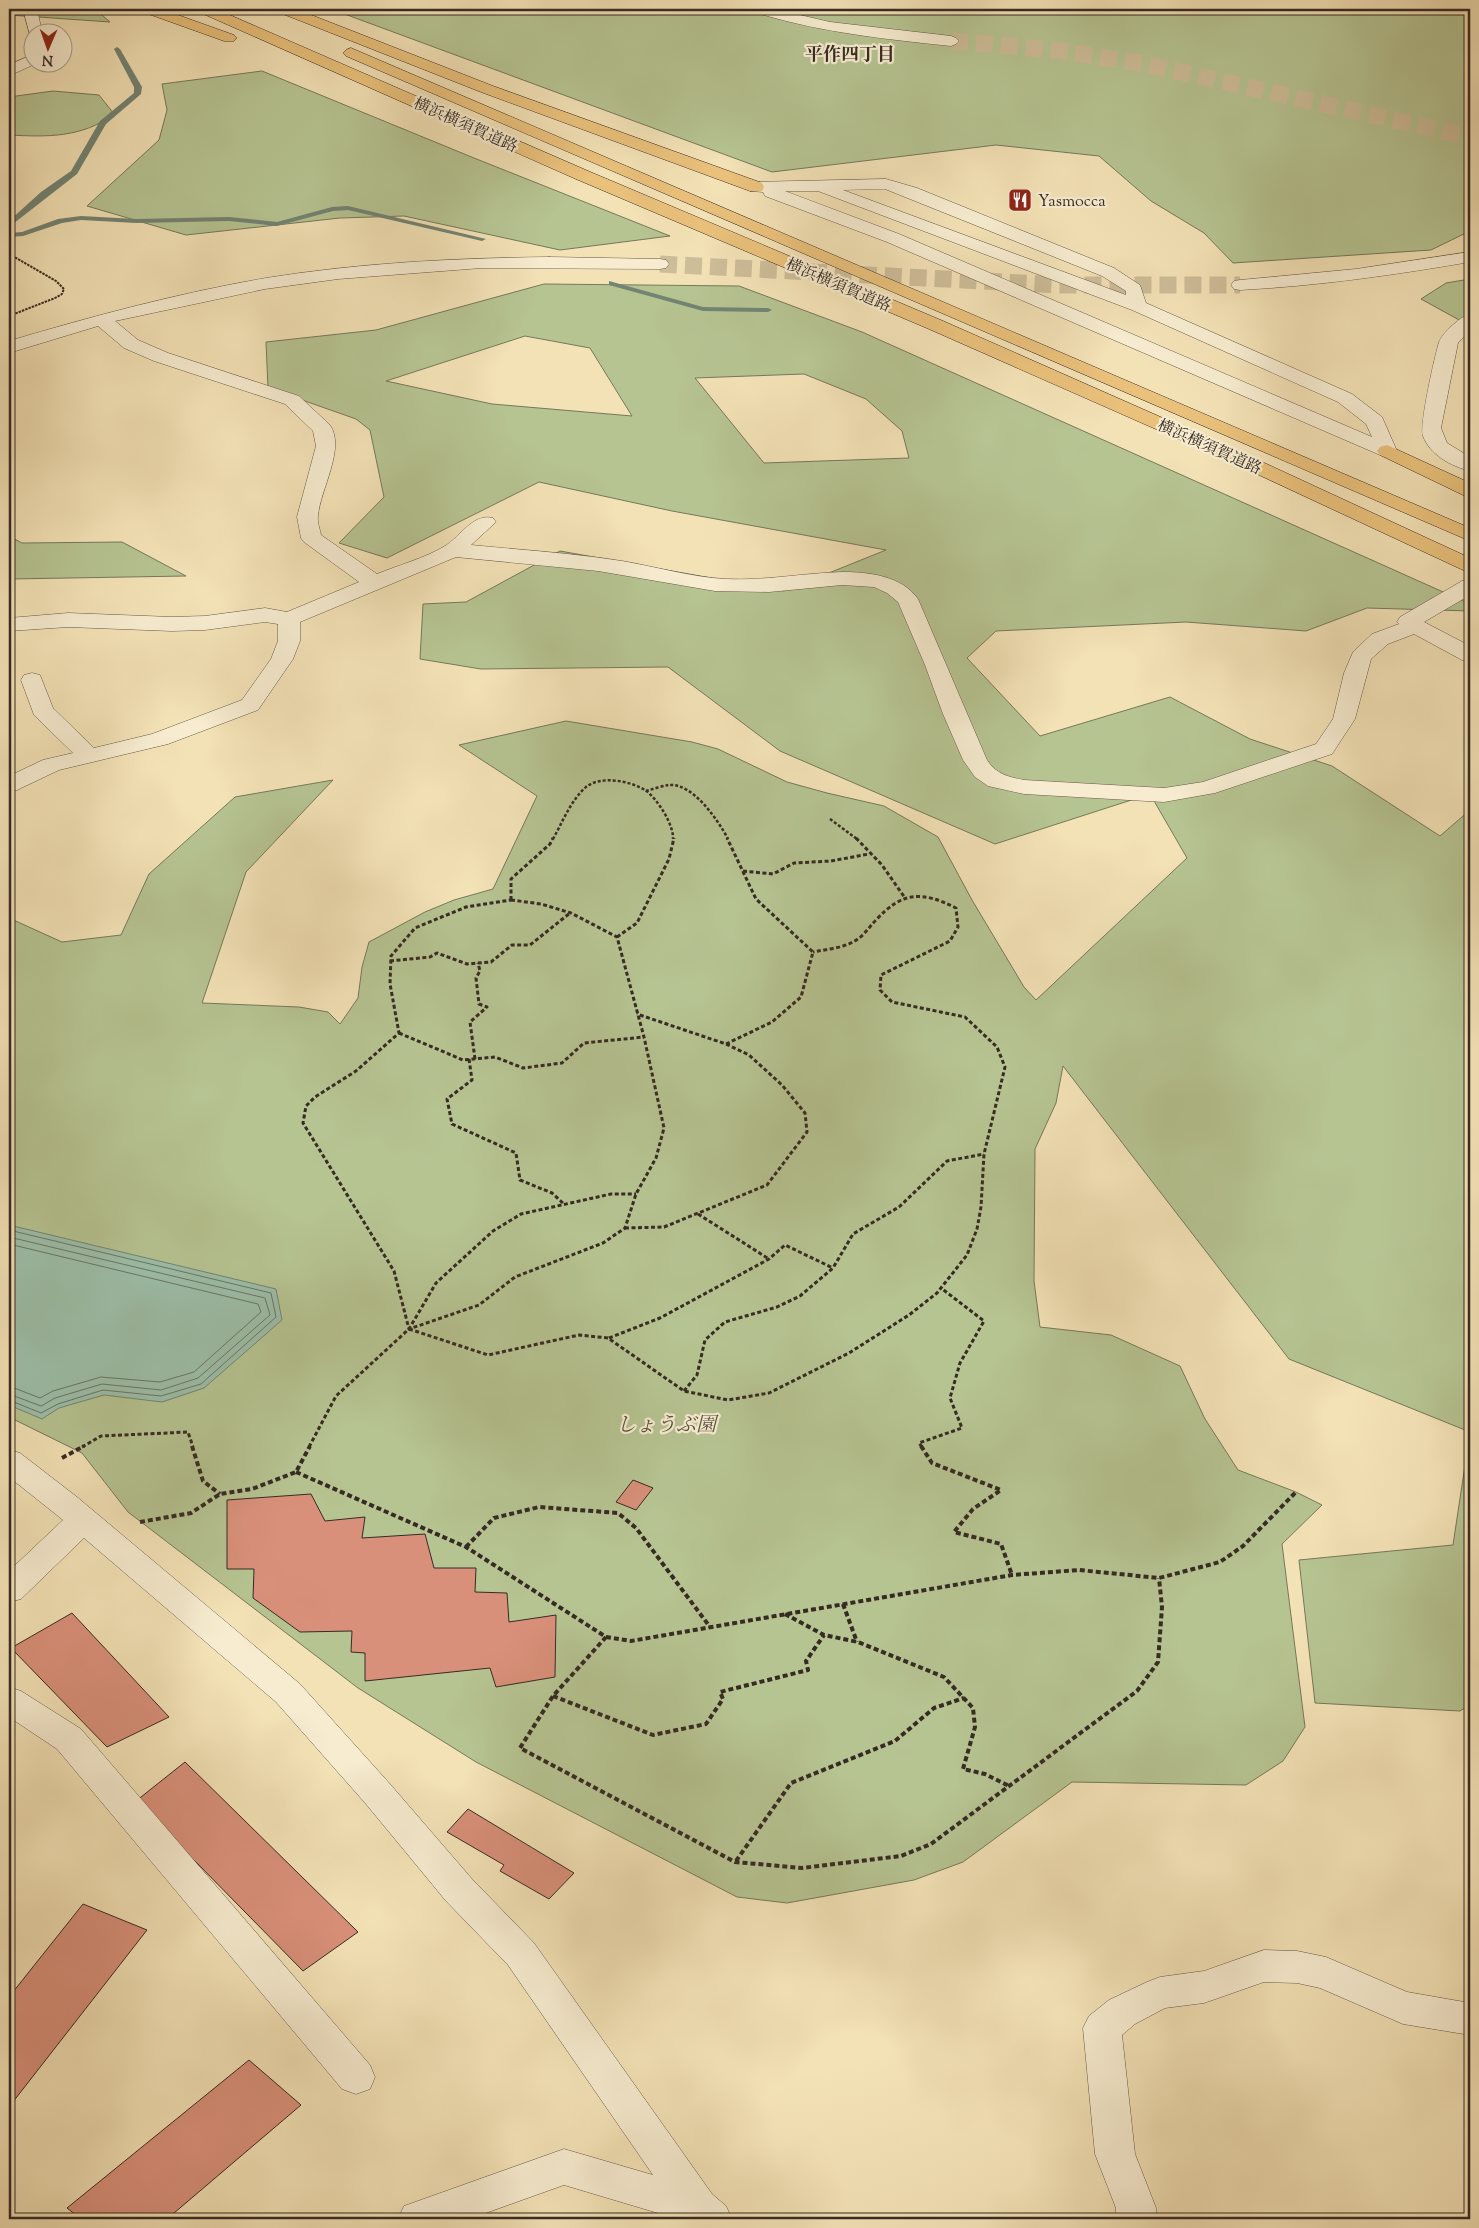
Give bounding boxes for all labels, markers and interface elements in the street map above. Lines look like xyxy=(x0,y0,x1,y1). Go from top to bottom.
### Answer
north arrow xyxy=(22,22,72,72)
district label: 平作四丁目 xyxy=(805,43,895,69)
text: N xyxy=(42,49,54,69)
street label: 横浜横須賀道路 xyxy=(409,93,521,160)
restaurant icon: Yasmocca xyxy=(1007,187,1033,213)
place label: Yasmocca xyxy=(1038,191,1106,214)
street label: 横浜横須賀道路 xyxy=(782,254,894,319)
street label: 横浜横須賀道路 xyxy=(1153,415,1265,482)
park label: しょうぶ園 xyxy=(616,1412,719,1441)

